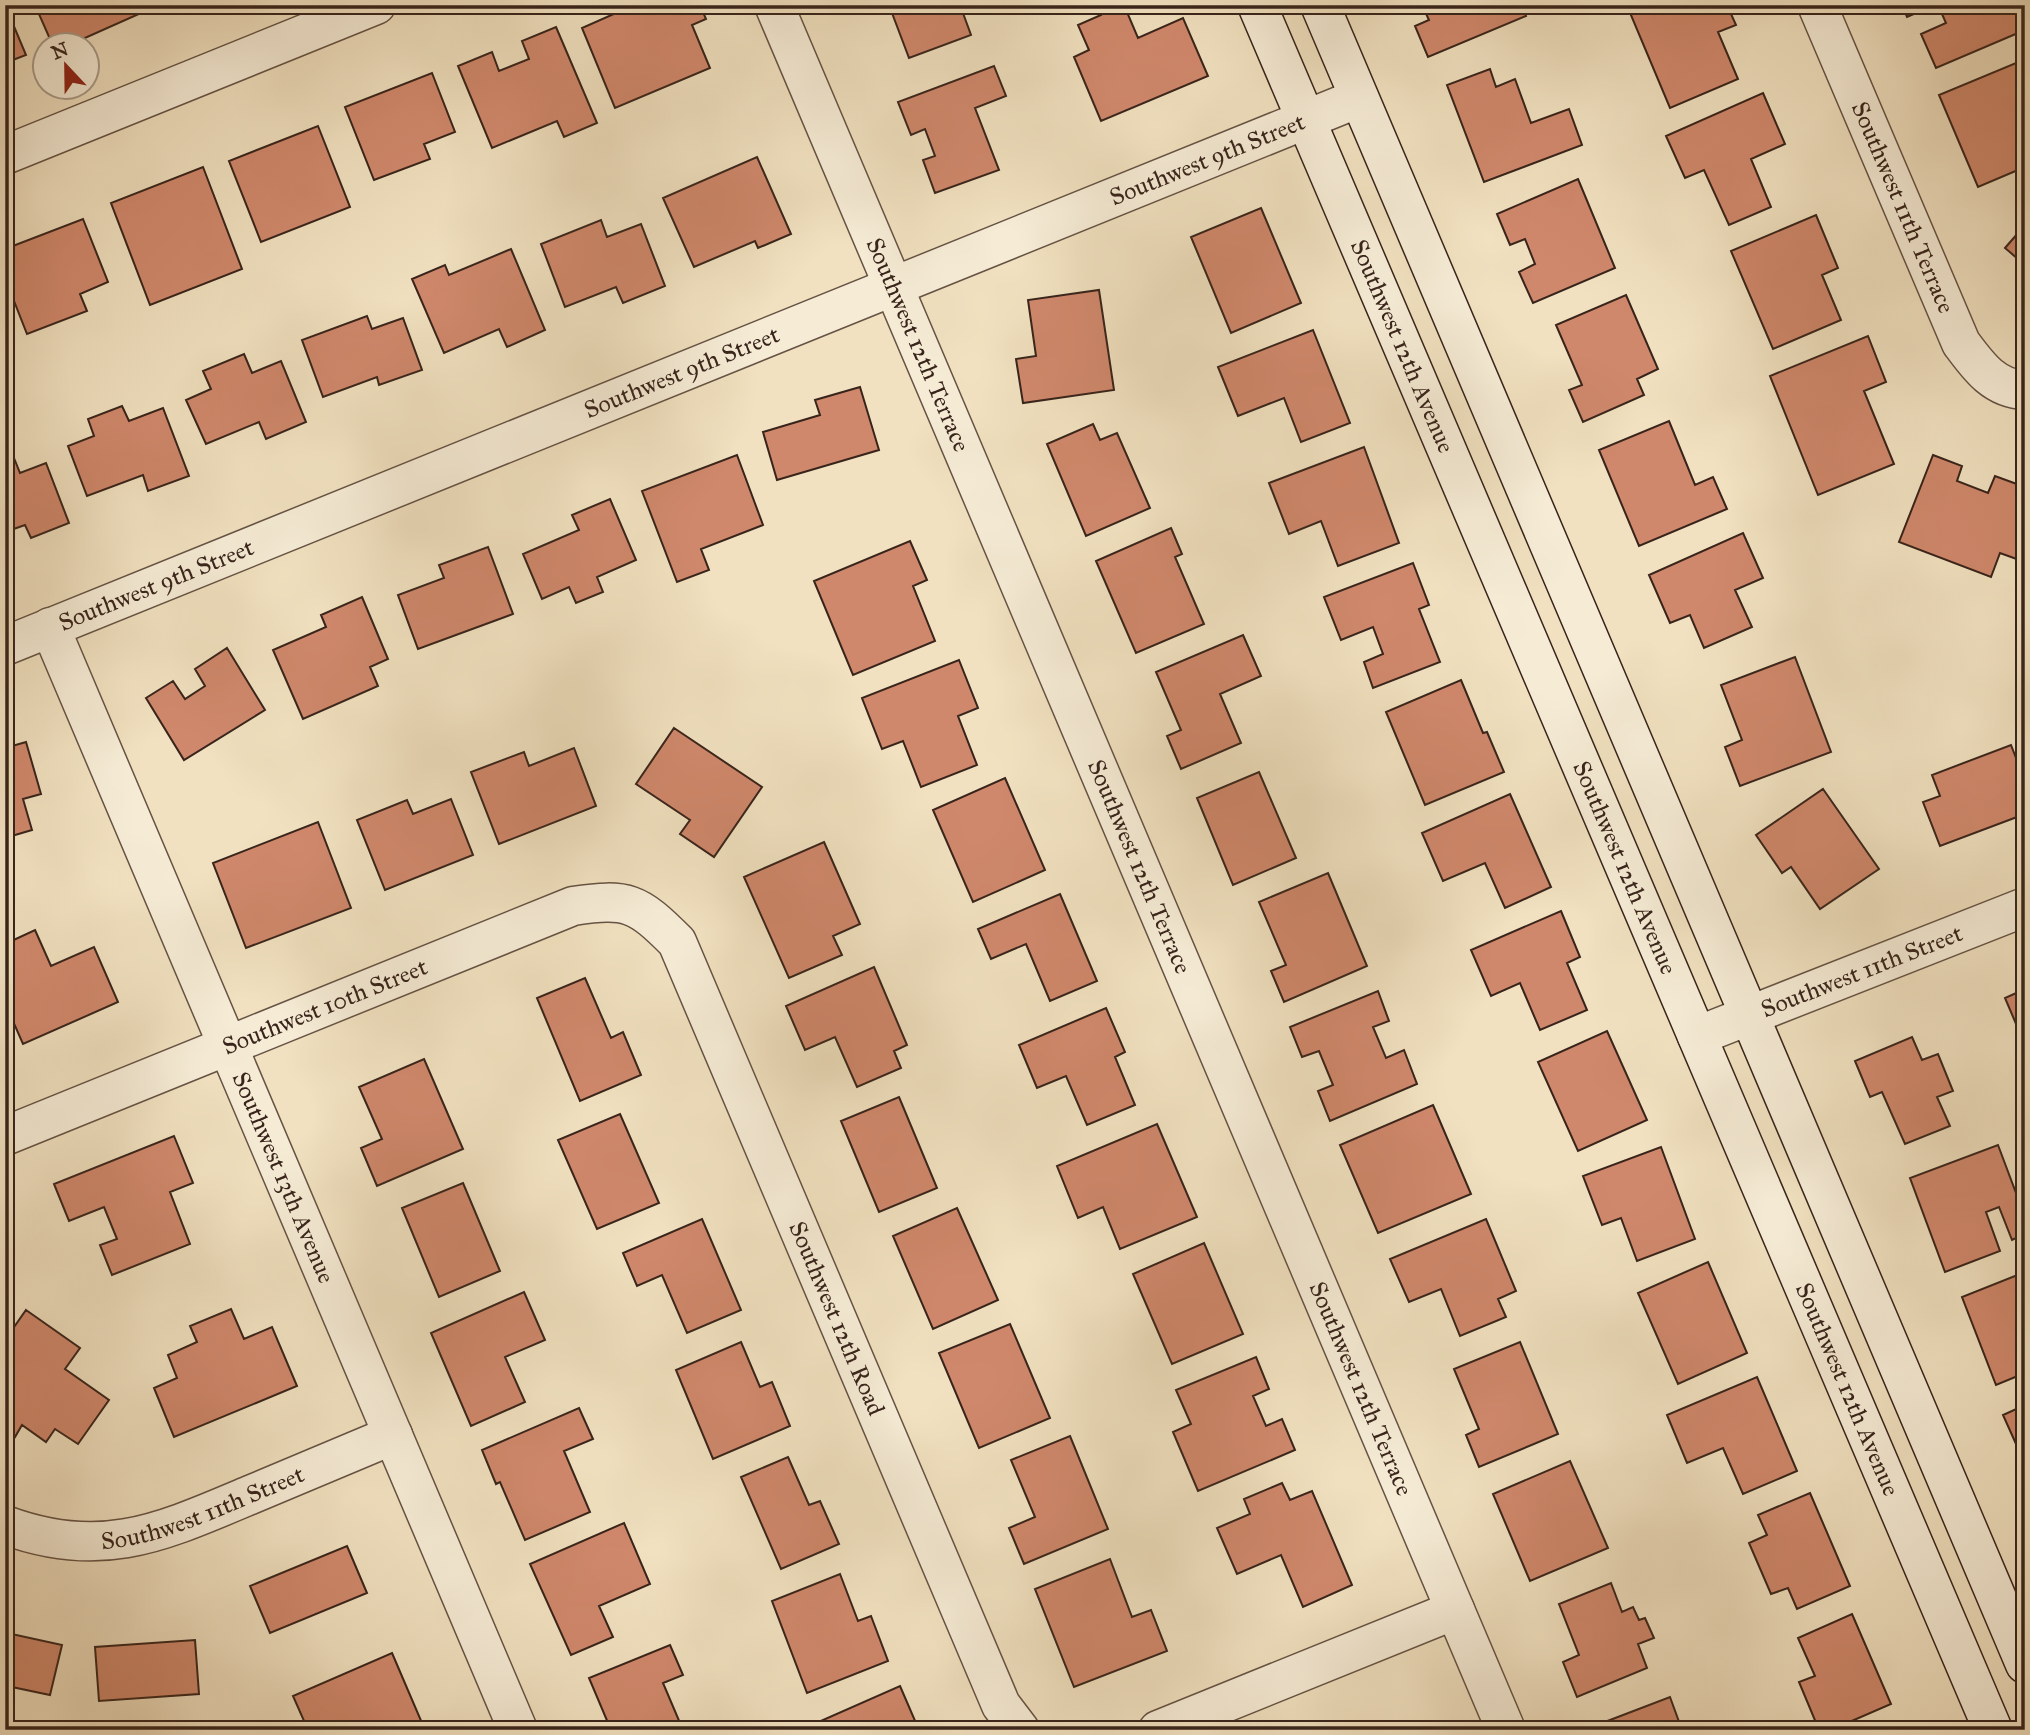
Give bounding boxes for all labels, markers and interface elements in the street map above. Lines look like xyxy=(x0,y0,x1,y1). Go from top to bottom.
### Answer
north arrow xyxy=(32,32,102,102)
text: N xyxy=(48,37,72,64)
street label: Southwest 11th Terrace xyxy=(1845,97,1962,318)
street label: Southwest 9th Street xyxy=(1105,106,1310,212)
street label: Southwest 12th Terrace xyxy=(859,233,977,456)
street label: Southwest 12th Avenue xyxy=(1344,235,1461,457)
street label: Southwest 9th Street xyxy=(580,319,784,425)
street label: Southwest 9th Street xyxy=(54,532,259,638)
street label: Southwest 12th Terrace xyxy=(1081,755,1198,978)
street label: Southwest 12th Avenue xyxy=(1566,757,1684,979)
street label: Southwest 11th Street xyxy=(1757,918,1967,1024)
street label: Southwest 10th Street xyxy=(218,951,432,1061)
street label: Southwest 13th Avenue xyxy=(226,1067,342,1288)
street label: Southwest 12th Road xyxy=(782,1217,891,1420)
street label: Southwest 12th Terrace xyxy=(1302,1277,1420,1500)
street label: Southwest 12th Avenue xyxy=(1789,1278,1906,1500)
street label: Southwest 11th Street xyxy=(100,1459,309,1556)

